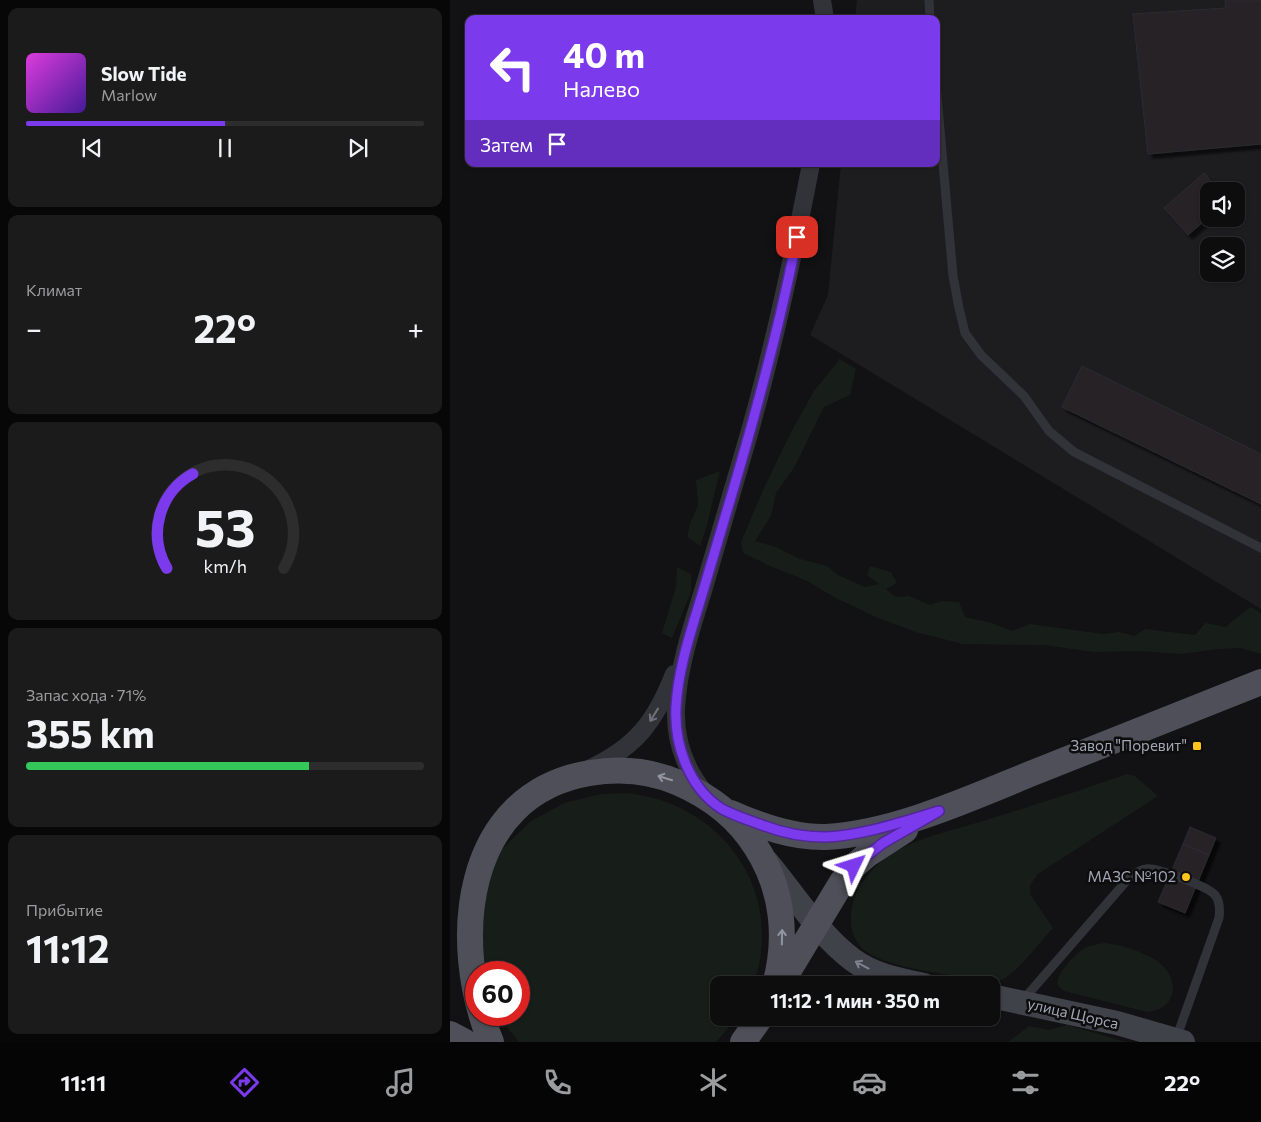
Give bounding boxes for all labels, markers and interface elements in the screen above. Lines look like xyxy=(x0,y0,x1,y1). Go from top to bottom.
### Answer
text: 40 m xyxy=(563,32,645,75)
icon: left xyxy=(480,35,545,100)
text: Slow Tide xyxy=(101,62,187,85)
text: Налево xyxy=(563,75,640,102)
text: Marlow xyxy=(101,85,157,104)
icon: arrive xyxy=(543,130,571,158)
text: Затем xyxy=(480,133,533,156)
icon: previous xyxy=(78,134,106,162)
icon: pause xyxy=(211,134,239,162)
icon: next xyxy=(344,134,372,162)
map controls xyxy=(1200,182,1245,282)
button: sound xyxy=(1200,182,1245,227)
pin xyxy=(776,216,818,258)
icon: arrive xyxy=(783,223,811,251)
button: layers xyxy=(1200,237,1245,282)
text: Климат xyxy=(26,280,82,299)
text: 22° xyxy=(193,304,256,351)
text: − xyxy=(26,311,42,345)
text: + xyxy=(408,311,424,345)
text: 53 xyxy=(195,494,255,558)
text: km/h xyxy=(203,555,247,577)
text: Запас хода · 71% xyxy=(26,685,146,704)
one-way arrow xyxy=(649,708,659,722)
text: 355 km xyxy=(26,709,155,756)
place label: Завод "Поревит" xyxy=(1071,736,1187,754)
marker: Завод "Поревит" xyxy=(1191,740,1203,752)
one-way arrow xyxy=(658,773,674,783)
position arrow xyxy=(827,839,879,891)
place label: МАЗС №102 xyxy=(1087,867,1176,885)
marker: МАЗС №102 xyxy=(1180,871,1192,883)
text: Прибытие xyxy=(26,900,103,919)
text: 11:12 xyxy=(26,924,109,971)
one-way arrow xyxy=(777,929,787,946)
one-way arrow xyxy=(854,960,869,970)
speed limit sign: 60 xyxy=(465,961,530,1026)
text: 11:12 · 1 мин · 350 m xyxy=(770,989,940,1012)
street label: улица Щорса xyxy=(1026,994,1121,1032)
icon: directions xyxy=(227,1065,262,1100)
icon: music xyxy=(383,1065,418,1100)
icon: phone xyxy=(540,1065,575,1100)
icon: climate xyxy=(696,1065,731,1100)
icon: car xyxy=(852,1065,887,1100)
icon: filters xyxy=(1008,1065,1043,1100)
text: 11:11 xyxy=(61,1069,106,1096)
text: 22° xyxy=(1164,1069,1200,1096)

